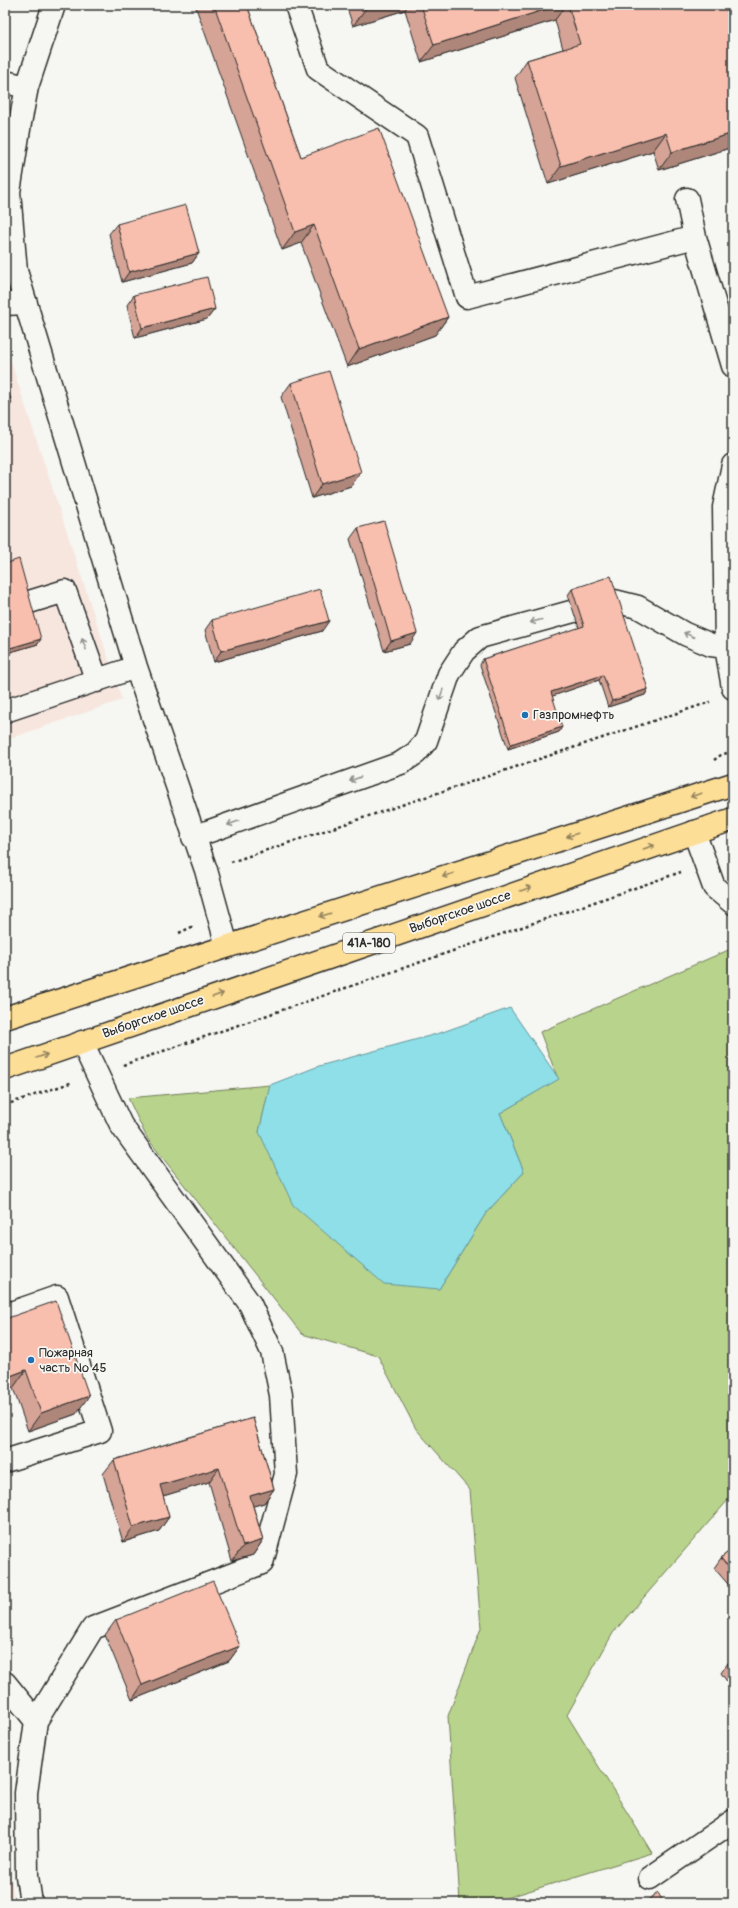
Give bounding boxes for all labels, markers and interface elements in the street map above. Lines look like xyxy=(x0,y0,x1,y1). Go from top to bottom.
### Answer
one-way arrow xyxy=(530,618,543,625)
one-way arrow xyxy=(684,631,696,639)
one-way arrow xyxy=(80,638,88,650)
one-way arrow xyxy=(437,689,445,701)
place label: Газпромнефть xyxy=(533,707,614,723)
marker: Газпромнефть xyxy=(520,710,530,720)
one-way arrow xyxy=(349,776,362,783)
one-way arrow xyxy=(690,792,702,800)
one-way arrow xyxy=(227,819,239,827)
one-way arrow xyxy=(566,832,579,839)
one-way arrow xyxy=(642,843,655,850)
one-way arrow xyxy=(442,872,455,879)
one-way arrow xyxy=(519,885,531,893)
street label: Выборгское шоссе xyxy=(407,887,513,937)
one-way arrow xyxy=(318,912,331,919)
road number: 41А-180 xyxy=(343,933,395,953)
one-way arrow xyxy=(211,991,224,998)
street label: Выборгское шоссе xyxy=(100,992,206,1042)
one-way arrow xyxy=(35,1052,48,1059)
place label: Пожарная часть № 45 xyxy=(39,1345,106,1376)
marker: Пожарная часть № 45 xyxy=(26,1355,36,1365)

